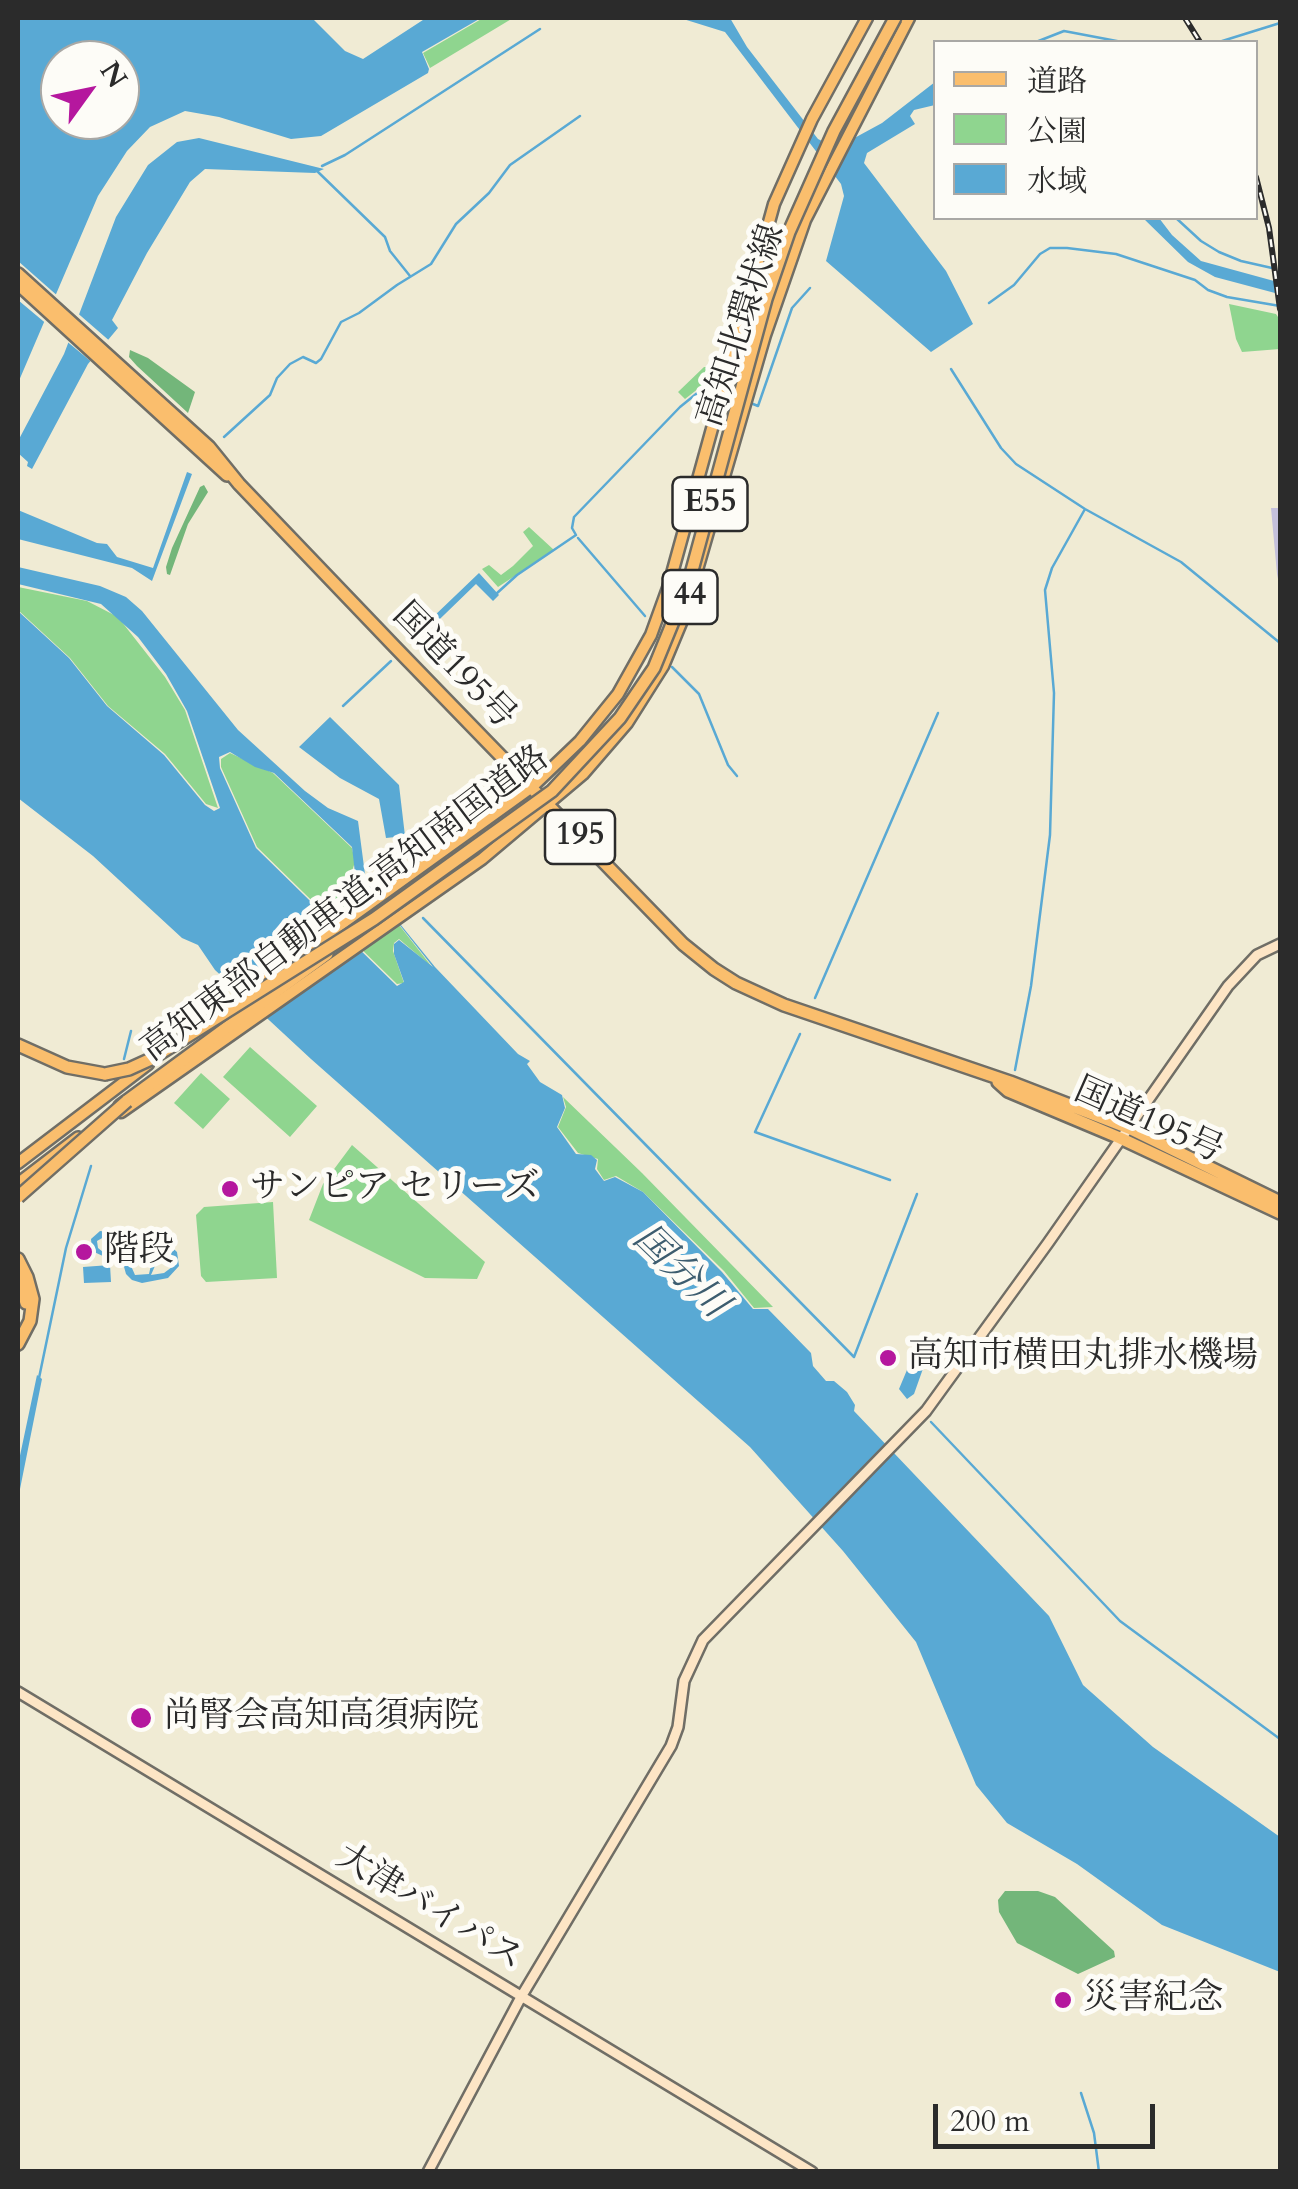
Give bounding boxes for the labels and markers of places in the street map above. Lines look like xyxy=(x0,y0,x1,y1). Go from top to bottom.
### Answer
place label: サンピア セリーズ xyxy=(250,1168,539,1210)
marker: サンピア セリーズ xyxy=(219,1178,241,1200)
place label: 階段 xyxy=(104,1231,174,1273)
marker: 階段 xyxy=(73,1241,95,1263)
place label: 高知市横田丸排水機場 xyxy=(908,1337,1258,1379)
marker: 高知市横田丸排水機場 xyxy=(877,1347,899,1369)
place label: 尚腎会高知高須病院 xyxy=(164,1697,479,1739)
marker: 尚腎会高知高須病院 xyxy=(128,1705,154,1731)
place label: 災害紀念 xyxy=(1083,1979,1223,2021)
marker: 災害紀念 xyxy=(1052,1989,1074,2011)

